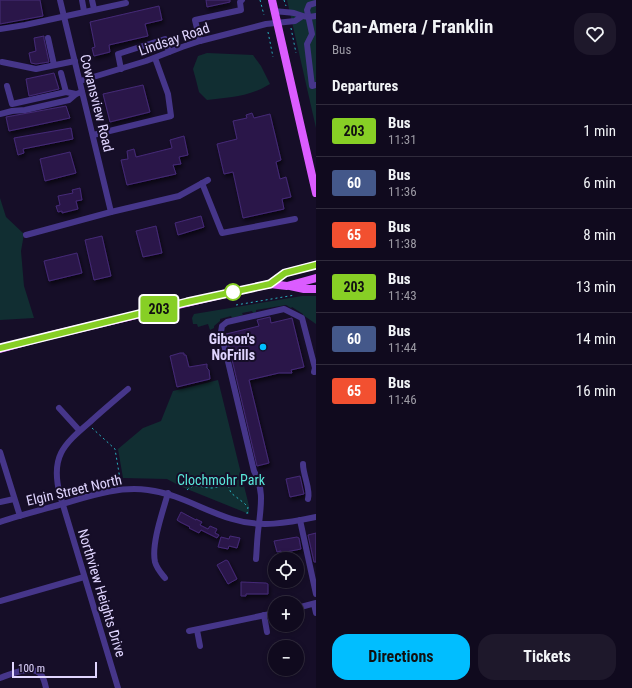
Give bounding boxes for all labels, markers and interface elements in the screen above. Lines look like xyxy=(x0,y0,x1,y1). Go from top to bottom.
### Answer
button: heart xyxy=(574,13,616,55)
text: Can-Amera / Franklin xyxy=(332,15,493,38)
street label: Lindsay Road xyxy=(137,19,211,59)
text: Bus xyxy=(332,42,351,57)
street label: Cowansview Road xyxy=(77,52,117,154)
text: Departures xyxy=(332,77,398,95)
text: Bus xyxy=(388,114,411,132)
text: 1 min xyxy=(583,122,616,140)
text: 203 xyxy=(343,123,365,139)
text: 11:31 xyxy=(388,132,417,147)
text: Bus xyxy=(388,166,411,184)
text: 6 min xyxy=(583,174,616,192)
text: 60 xyxy=(347,175,361,191)
text: 11:36 xyxy=(388,184,417,199)
text: Bus xyxy=(388,218,411,236)
text: 8 min xyxy=(583,226,616,244)
text: 65 xyxy=(347,227,361,243)
text: 11:38 xyxy=(388,236,417,251)
text: Bus xyxy=(388,270,411,288)
text: 13 min xyxy=(576,278,616,296)
text: 203 xyxy=(343,279,365,295)
unlabelled marker xyxy=(224,283,242,301)
text: 11:43 xyxy=(388,288,417,303)
line badge: 203 xyxy=(136,296,182,322)
text: 203 xyxy=(148,301,170,317)
text: Bus xyxy=(388,322,411,340)
text: 14 min xyxy=(576,330,616,348)
place label: Gibson's NoFrills xyxy=(209,331,255,363)
text: 60 xyxy=(347,331,361,347)
text: 11:44 xyxy=(388,340,417,355)
marker: Gibson's NoFrills xyxy=(258,342,268,352)
text: Bus xyxy=(388,374,411,392)
text: 16 min xyxy=(576,382,616,400)
text: 65 xyxy=(347,383,361,399)
text: 11:46 xyxy=(388,392,417,407)
street label: Elgin Street North xyxy=(25,471,123,509)
park label: Clochmohr Park xyxy=(177,472,266,488)
street label: Northview Heights Drive xyxy=(75,527,129,659)
map controls xyxy=(268,552,304,676)
button: locate xyxy=(268,552,304,588)
button: + xyxy=(268,596,304,632)
button: Directions xyxy=(332,634,470,680)
button: Tickets xyxy=(478,634,616,680)
button: − xyxy=(268,640,304,676)
scale bar xyxy=(12,660,97,679)
text: 100 m xyxy=(18,662,45,675)

